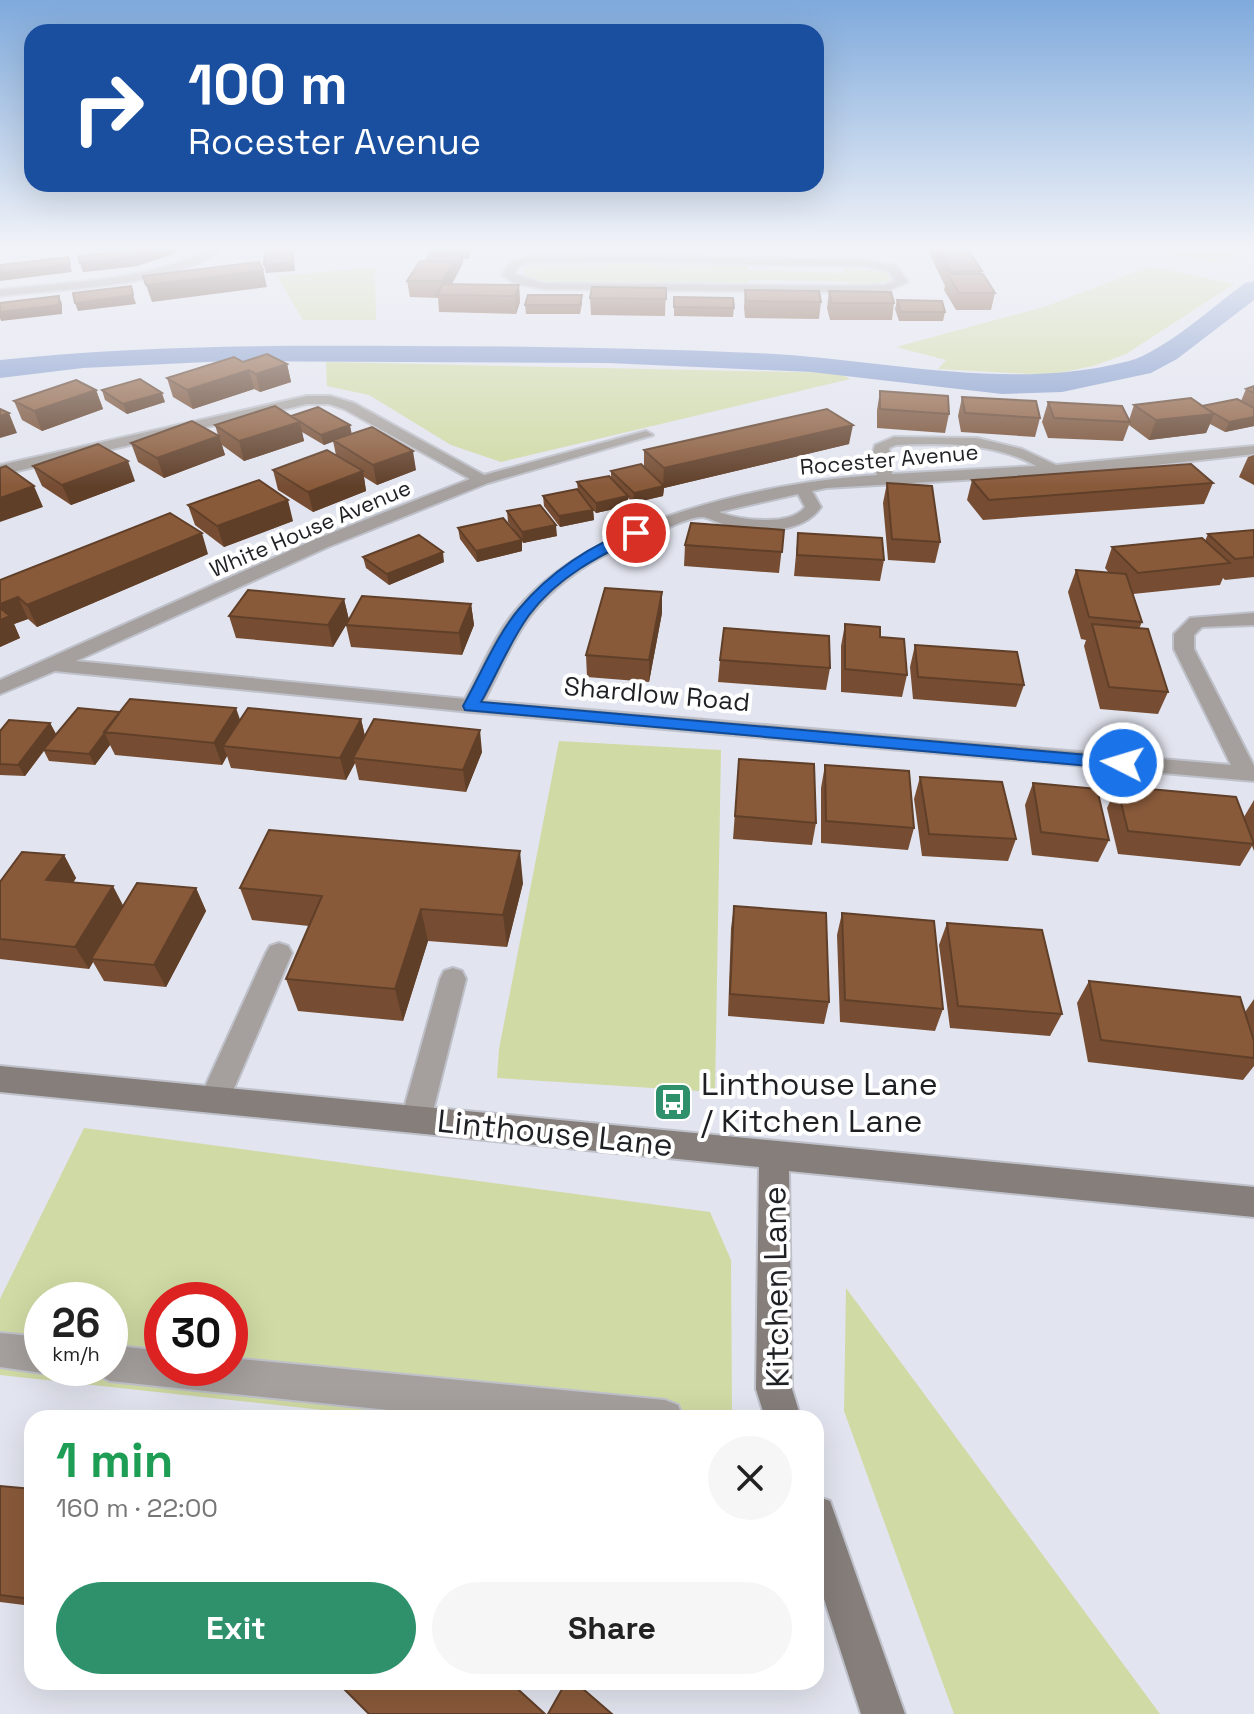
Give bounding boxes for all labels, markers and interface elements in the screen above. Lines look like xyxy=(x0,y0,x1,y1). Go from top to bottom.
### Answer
text: 100 m xyxy=(188,49,348,120)
icon: right xyxy=(56,56,160,160)
text: Rocester Avenue xyxy=(188,119,481,165)
street label: Rocester Avenue xyxy=(799,437,979,481)
street label: White House Avenue xyxy=(205,473,415,583)
pin xyxy=(602,499,670,567)
icon: arrive xyxy=(614,511,658,555)
street label: Shardlow Road xyxy=(563,669,751,719)
position arrow xyxy=(1081,721,1165,805)
place label: Linthouse Lane / Kitchen Lane xyxy=(701,1064,938,1141)
bus stop icon: Linthouse Lane / Kitchen Lane xyxy=(652,1081,694,1123)
street label: Linthouse Lane xyxy=(435,1101,675,1165)
street label: Kitchen Lane xyxy=(754,1186,798,1388)
speed limit sign: 30 xyxy=(144,1282,248,1386)
text: 26 xyxy=(52,1298,100,1349)
text: km/h xyxy=(52,1341,100,1367)
text: 1 min xyxy=(56,1430,173,1491)
button: close xyxy=(708,1436,792,1520)
text: 160 m · 22:00 xyxy=(56,1491,218,1525)
button: Exit xyxy=(56,1582,416,1674)
button: Share xyxy=(432,1582,792,1674)

